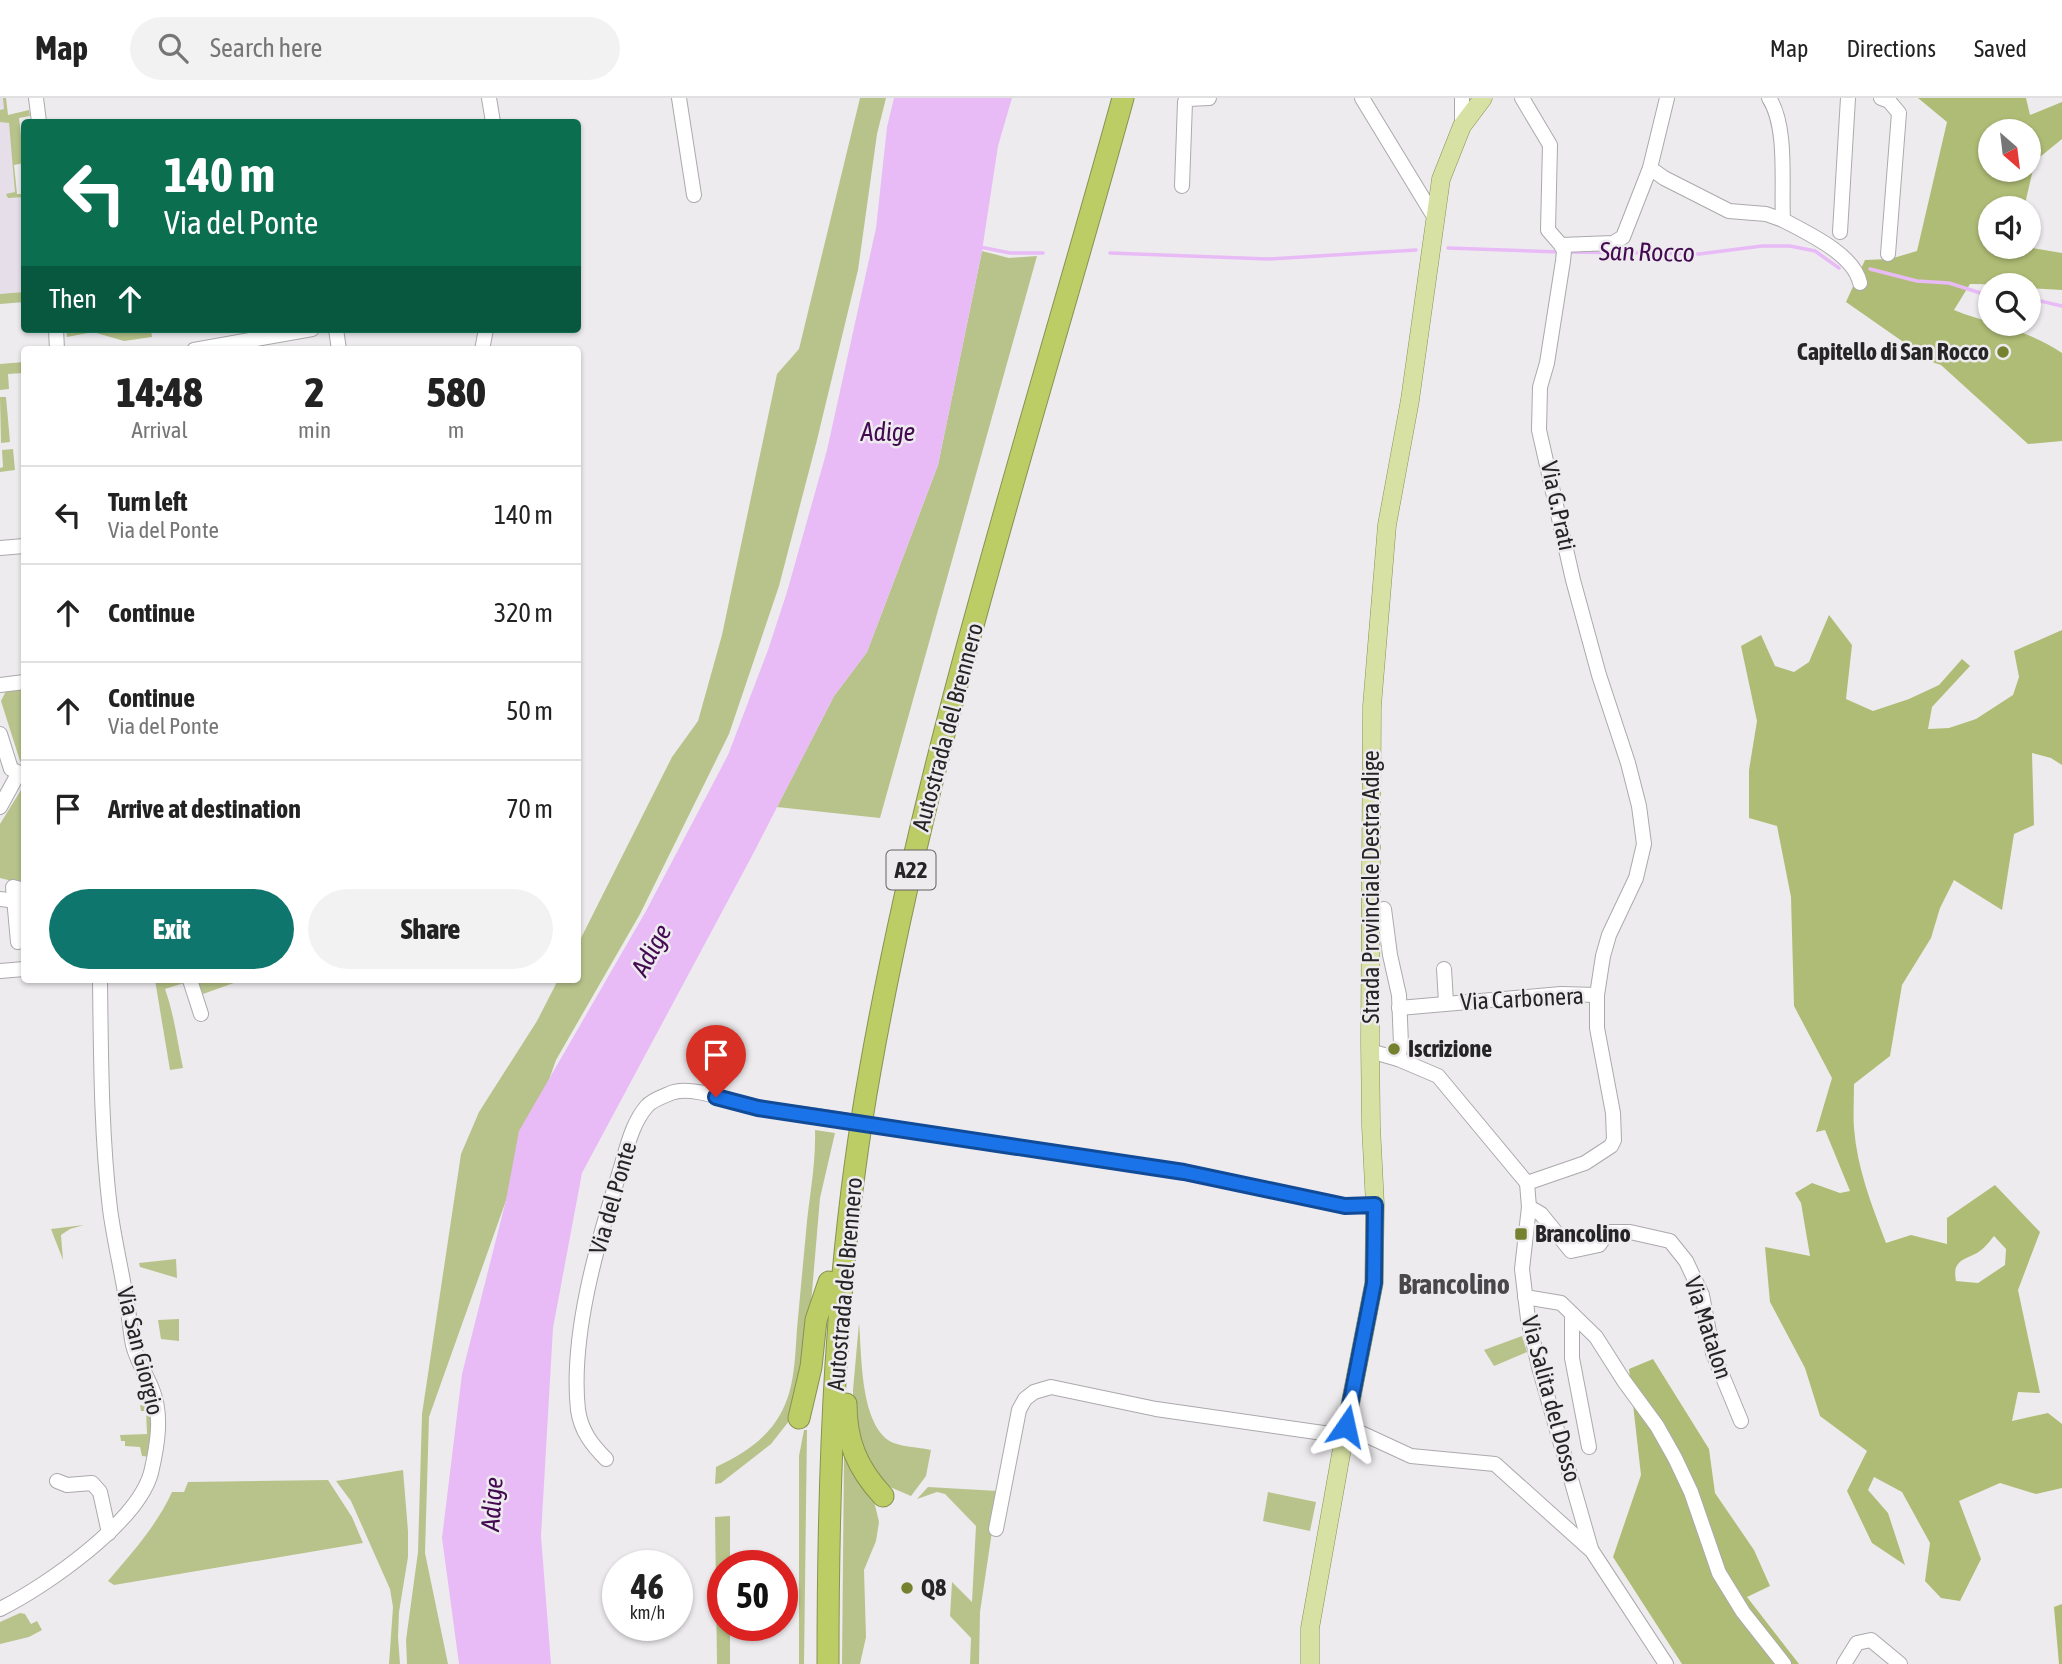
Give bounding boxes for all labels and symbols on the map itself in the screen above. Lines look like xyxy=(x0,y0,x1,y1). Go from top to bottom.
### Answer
north arrow xyxy=(1978,119,2040,182)
water label: San Rocco xyxy=(1598,236,1695,268)
place label: Capitello di San Rocco xyxy=(1797,338,1989,365)
marker: Capitello di San Rocco xyxy=(1995,344,2011,360)
water label: Adige xyxy=(860,417,915,447)
street label: Via G.Prati xyxy=(1536,459,1581,553)
street label: Autostrada del Brennero xyxy=(907,620,988,834)
street label: Strada Provinciale Destra Adige xyxy=(1357,750,1384,1024)
road number: A22 xyxy=(886,850,936,890)
water label: Adige xyxy=(624,919,677,982)
street label: Via Carbonera xyxy=(1459,982,1584,1015)
pin xyxy=(686,1025,746,1097)
place label: Iscrizione xyxy=(1408,1035,1492,1062)
marker: Iscrizione xyxy=(1386,1041,1402,1057)
street label: Via del Ponte xyxy=(584,1139,641,1257)
street label: Autostrada del Brennero xyxy=(822,1176,867,1392)
place label: Brancolino xyxy=(1535,1220,1631,1247)
marker: Brancolino xyxy=(1513,1226,1529,1242)
district label: Brancolino xyxy=(1398,1268,1510,1300)
street label: Via Matalon xyxy=(1679,1273,1738,1382)
street label: Via San Giorgio xyxy=(112,1284,169,1418)
street label: Via Salita del Dosso xyxy=(1516,1313,1587,1485)
position arrow xyxy=(1309,1389,1383,1463)
water label: Adige xyxy=(475,1476,509,1533)
speed limit sign: 50 xyxy=(707,1550,798,1641)
place label: Q8 xyxy=(921,1574,946,1601)
marker: Q8 xyxy=(899,1580,915,1596)

